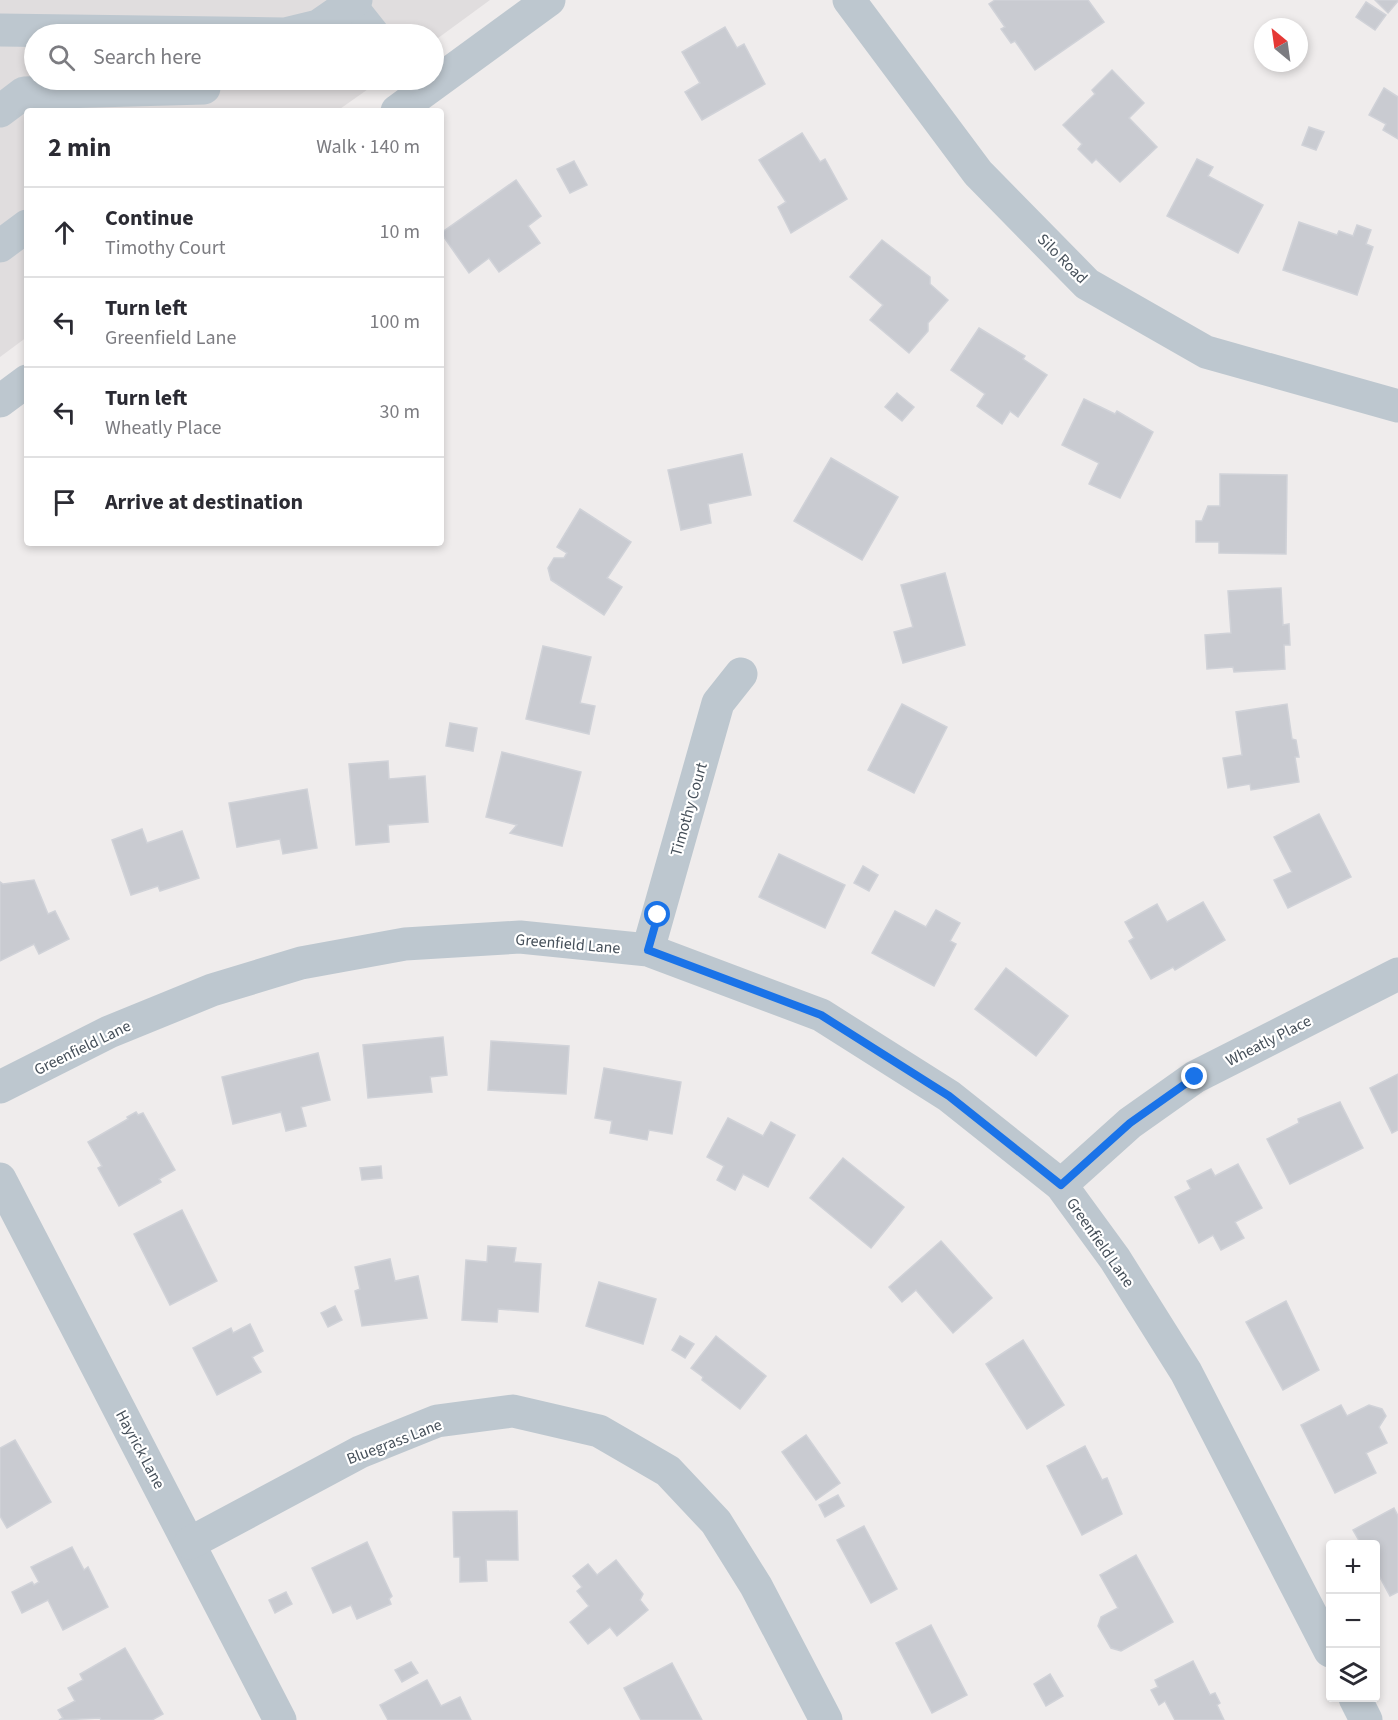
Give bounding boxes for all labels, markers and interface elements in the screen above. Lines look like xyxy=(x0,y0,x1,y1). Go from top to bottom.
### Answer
north arrow xyxy=(1254,18,1308,72)
search box xyxy=(24,24,444,90)
icon: search xyxy=(45,41,78,74)
text: Search here xyxy=(93,41,201,73)
text: 2 min xyxy=(48,129,111,166)
text: Walk · 140 m xyxy=(316,133,420,161)
text: Continue xyxy=(105,202,194,234)
icon: ahead xyxy=(48,216,81,249)
text: 10 m xyxy=(380,218,420,246)
street label: Silo Road xyxy=(1032,229,1092,289)
text: Timothy Court xyxy=(105,234,226,262)
text: Turn left xyxy=(105,292,187,324)
icon: left xyxy=(48,306,81,339)
text: 100 m xyxy=(370,308,420,336)
text: Greenfield Lane xyxy=(105,324,236,352)
text: Turn left xyxy=(105,382,187,414)
icon: left xyxy=(48,396,81,429)
text: 30 m xyxy=(380,398,420,426)
text: Wheatly Place xyxy=(105,414,221,442)
icon: arrive xyxy=(48,486,81,519)
text: Arrive at destination xyxy=(105,486,303,518)
street label: Timothy Court xyxy=(665,759,713,859)
route start xyxy=(644,901,670,927)
street label: Greenfield Lane xyxy=(515,928,621,960)
street label: Wheatly Place xyxy=(1222,1010,1315,1072)
street label: Greenfield Lane xyxy=(30,1015,135,1081)
route end xyxy=(1181,1063,1207,1089)
street label: Greenfield Lane xyxy=(1061,1193,1139,1292)
street label: Hayrick Lane xyxy=(110,1406,170,1493)
street label: Bluegrass Lane xyxy=(344,1414,445,1470)
map controls xyxy=(1326,1540,1380,1702)
button: + xyxy=(1326,1540,1380,1594)
button: − xyxy=(1326,1594,1380,1648)
button: layers xyxy=(1326,1648,1380,1702)

